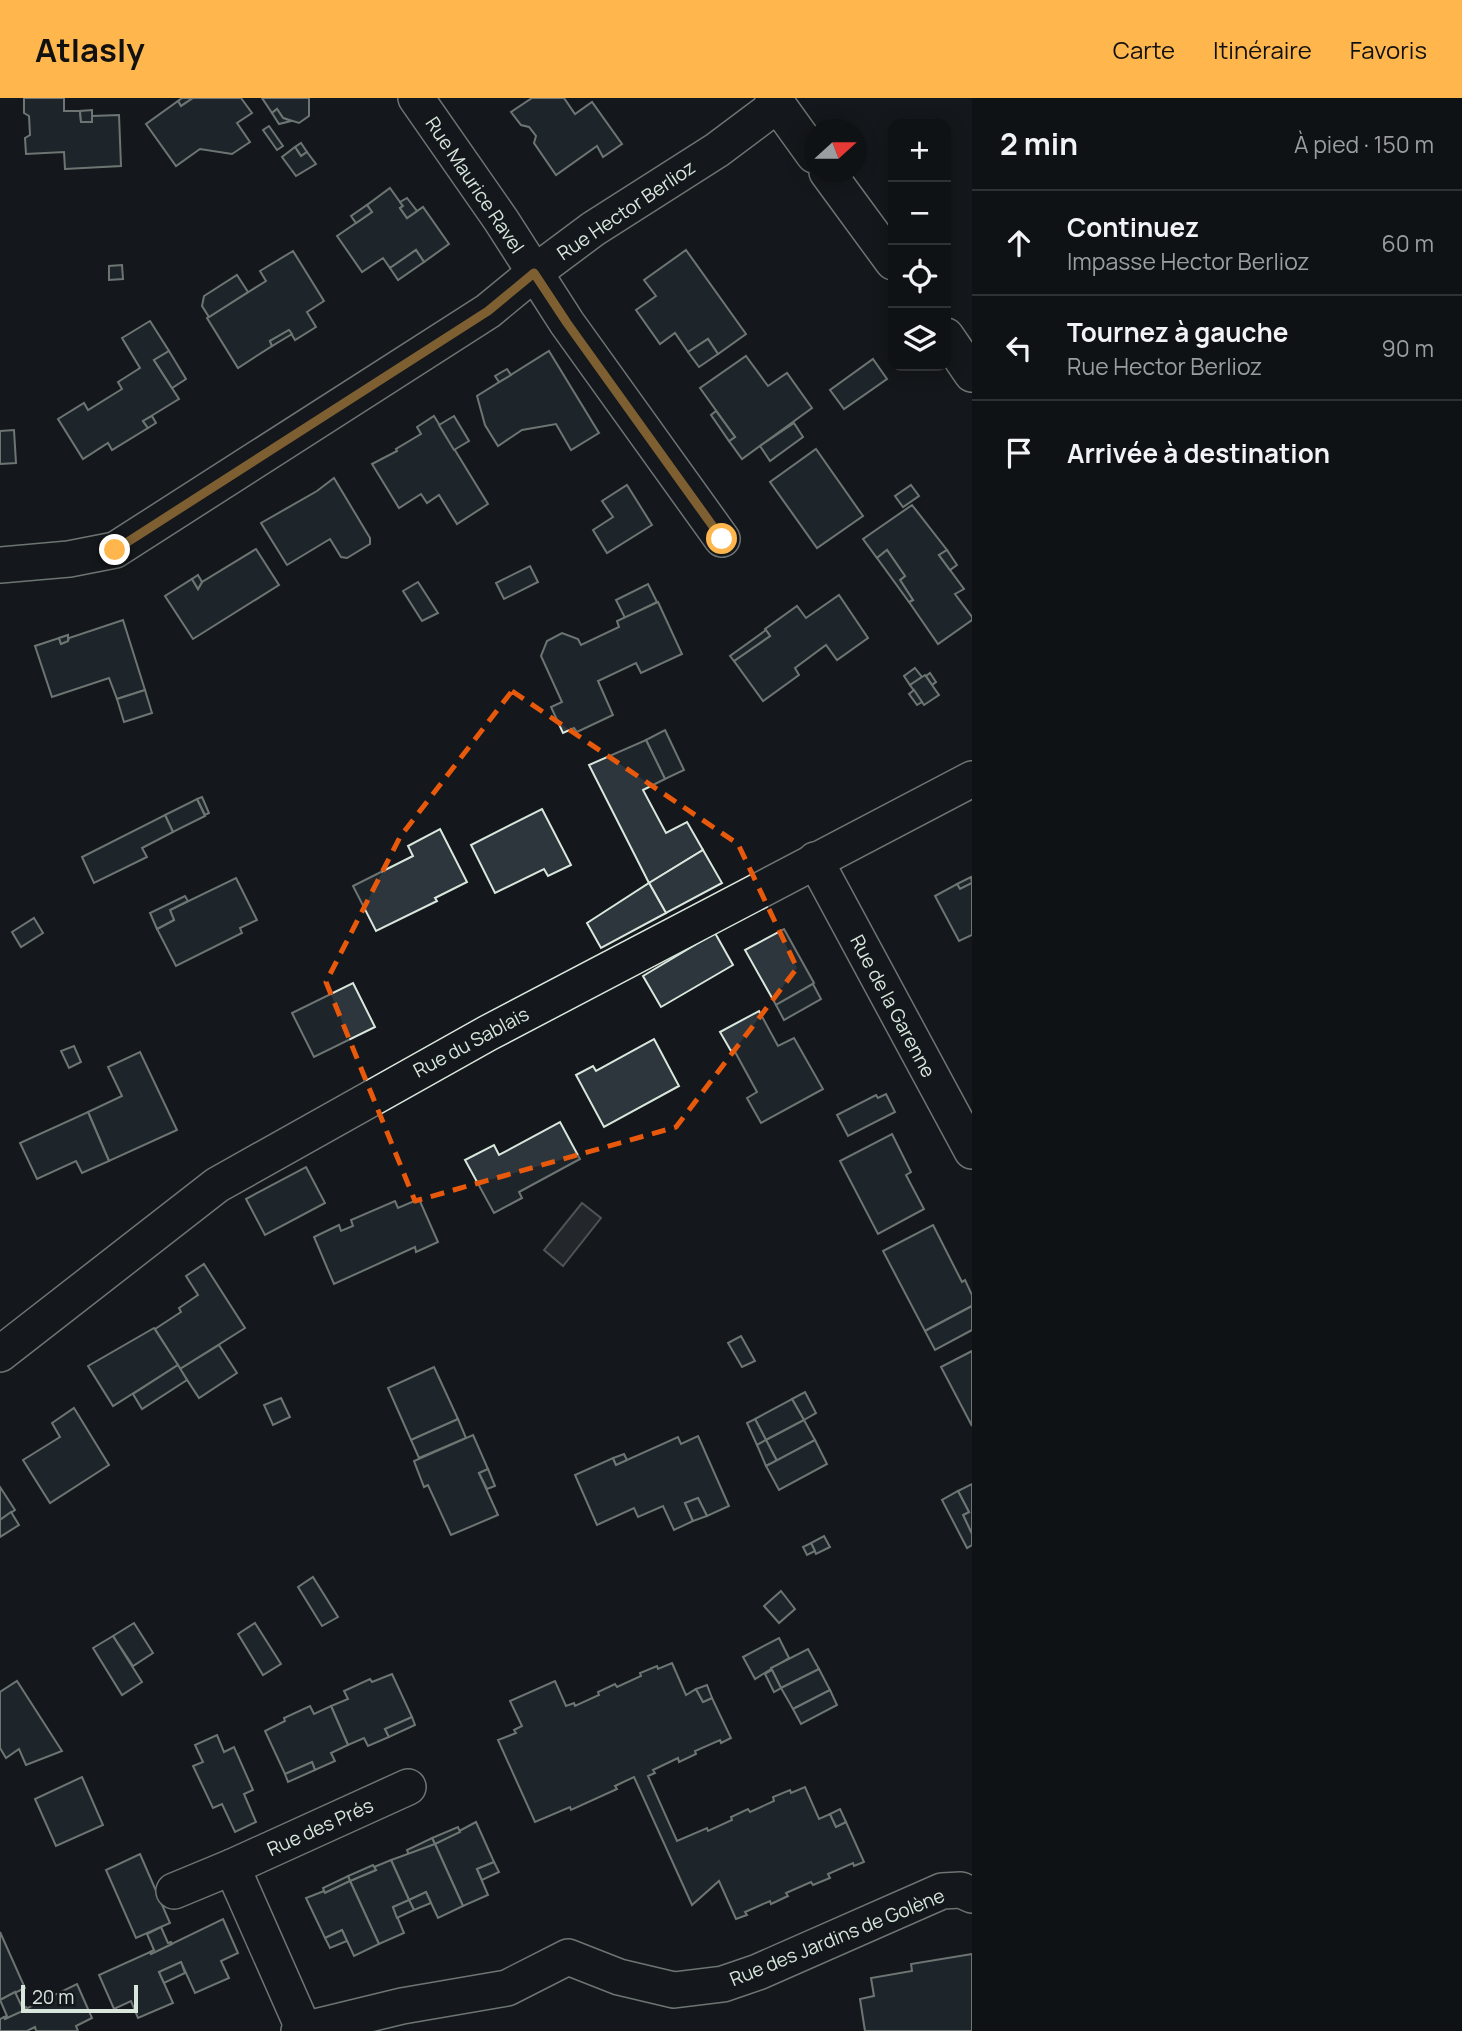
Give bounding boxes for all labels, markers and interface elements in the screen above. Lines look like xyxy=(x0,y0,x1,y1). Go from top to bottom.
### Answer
text: Atlasly xyxy=(35,27,145,72)
text: Carte xyxy=(1113,33,1175,66)
text: Itinéraire xyxy=(1213,33,1312,66)
text: Favoris xyxy=(1350,33,1427,66)
street label: Rue Maurice Ravel xyxy=(420,112,530,258)
north arrow xyxy=(804,119,867,182)
map controls xyxy=(888,119,951,371)
button: + xyxy=(888,119,951,182)
text: 2 min xyxy=(1000,123,1078,164)
text: À pied · 150 m xyxy=(1294,128,1434,160)
street label: Rue Hector Berlioz xyxy=(552,154,700,266)
button: − xyxy=(888,182,951,245)
text: Continuez xyxy=(1067,209,1199,245)
icon: ahead xyxy=(1000,224,1038,262)
text: 60 m xyxy=(1382,227,1434,259)
button: locate xyxy=(888,245,951,308)
text: Impasse Hector Berlioz xyxy=(1067,245,1310,277)
button: layers xyxy=(888,308,951,371)
text: Tournez à gauche xyxy=(1067,314,1288,350)
icon: left xyxy=(1000,329,1038,367)
text: 90 m xyxy=(1382,332,1434,364)
text: Rue Hector Berlioz xyxy=(1067,350,1262,382)
icon: arrive xyxy=(1000,434,1038,472)
text: Arrivée à destination xyxy=(1067,435,1330,471)
route start xyxy=(706,523,737,554)
route end xyxy=(99,534,130,565)
street label: Rue de la Garenne xyxy=(844,930,942,1082)
street label: Rue du Sablais xyxy=(409,1001,533,1083)
street label: Rue des Prés xyxy=(263,1792,377,1862)
street label: Rue des Jardins de Golène xyxy=(726,1882,948,1992)
scale bar xyxy=(21,1982,138,2014)
text: 20 m xyxy=(32,1984,74,2010)

